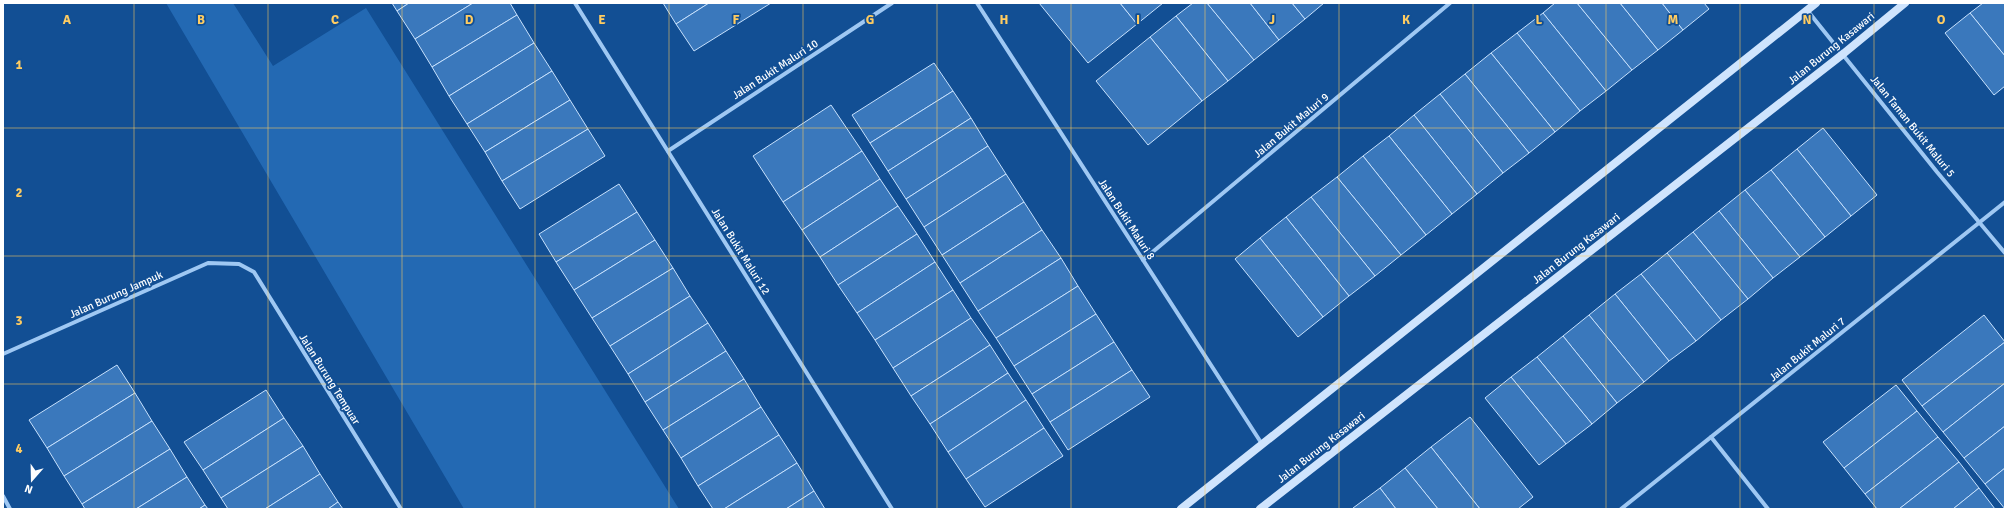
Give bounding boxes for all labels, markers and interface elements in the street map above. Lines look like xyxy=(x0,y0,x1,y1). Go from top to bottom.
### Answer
street label: Jalan Burung Kasawari xyxy=(1785,10,1877,87)
text: A xyxy=(63,12,72,28)
text: B xyxy=(197,12,205,28)
text: C xyxy=(331,12,339,28)
text: D xyxy=(465,12,474,28)
text: E xyxy=(598,12,606,28)
text: F xyxy=(733,12,740,28)
text: G xyxy=(866,12,874,28)
text: H xyxy=(1000,12,1008,28)
text: I xyxy=(1136,12,1140,28)
text: J xyxy=(1269,12,1275,28)
text: K xyxy=(1402,12,1410,28)
text: L xyxy=(1536,12,1543,28)
text: M xyxy=(1668,12,1679,28)
text: N xyxy=(1802,12,1812,28)
text: O xyxy=(1937,12,1946,28)
street label: Jalan Bukit Maluri 10 xyxy=(730,37,821,102)
text: 1 xyxy=(15,57,23,73)
street label: Jalan Taman Bukit Maluri 5 xyxy=(1868,73,1958,180)
street label: Jalan Bukit Maluri 9 xyxy=(1251,90,1332,161)
street label: Jalan Bukit Maluri 8 xyxy=(1096,176,1158,262)
text: 2 xyxy=(15,185,23,201)
street label: Jalan Bukit Maluri 12 xyxy=(709,205,773,297)
street label: Jalan Burung Kasawari xyxy=(1530,210,1623,287)
street label: Jalan Burung Jampuk xyxy=(68,268,165,321)
text: 3 xyxy=(15,313,23,329)
street label: Jalan Bukit Maluri 7 xyxy=(1767,315,1848,384)
street label: Jalan Burung Tempuar xyxy=(296,331,363,427)
street label: Jalan Burung Kasawari xyxy=(1275,409,1368,486)
text: 4 xyxy=(15,441,23,457)
north arrow xyxy=(12,460,52,500)
text: N xyxy=(23,482,35,496)

